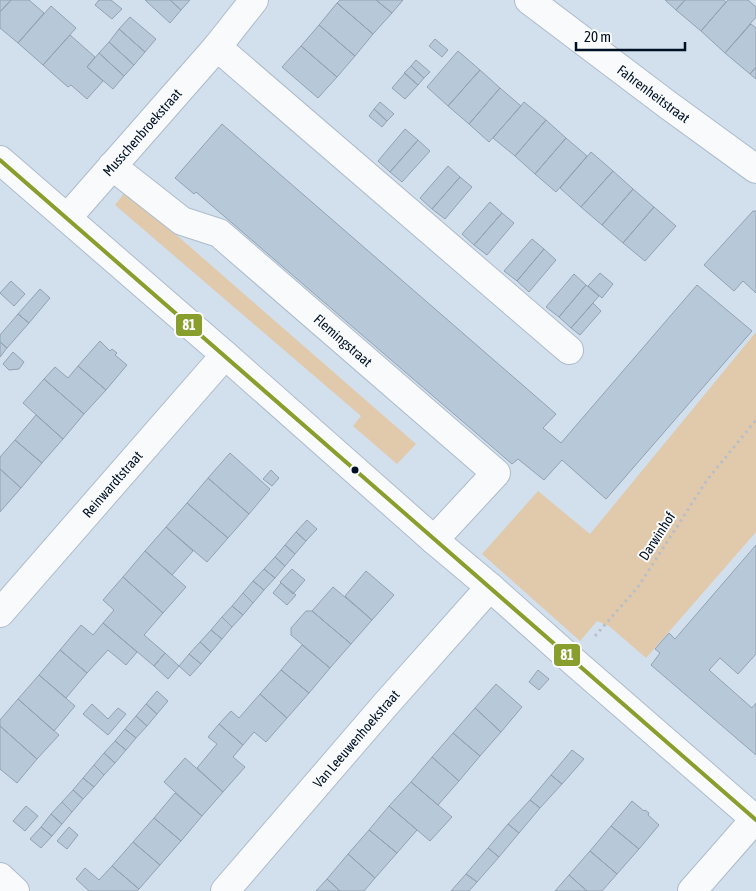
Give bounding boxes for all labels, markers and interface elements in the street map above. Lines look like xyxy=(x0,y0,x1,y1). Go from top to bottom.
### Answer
scale bar xyxy=(576,20,685,52)
text: 20 m xyxy=(584,28,611,45)
street label: Fahrenheitstraat xyxy=(614,62,693,126)
street label: Musschenbroekstraat xyxy=(100,85,185,179)
street label: Flemingstraat xyxy=(311,311,375,370)
line badge: 81 xyxy=(175,313,203,337)
text: 81 xyxy=(182,317,196,333)
street label: Reinwardtstraat xyxy=(79,448,146,521)
unlabelled marker xyxy=(350,465,360,475)
street label: Darwinhof xyxy=(636,509,679,563)
line badge: 81 xyxy=(553,643,581,667)
text: 81 xyxy=(560,647,574,663)
street label: Van Leeuwenhoekstraat xyxy=(310,687,403,791)

